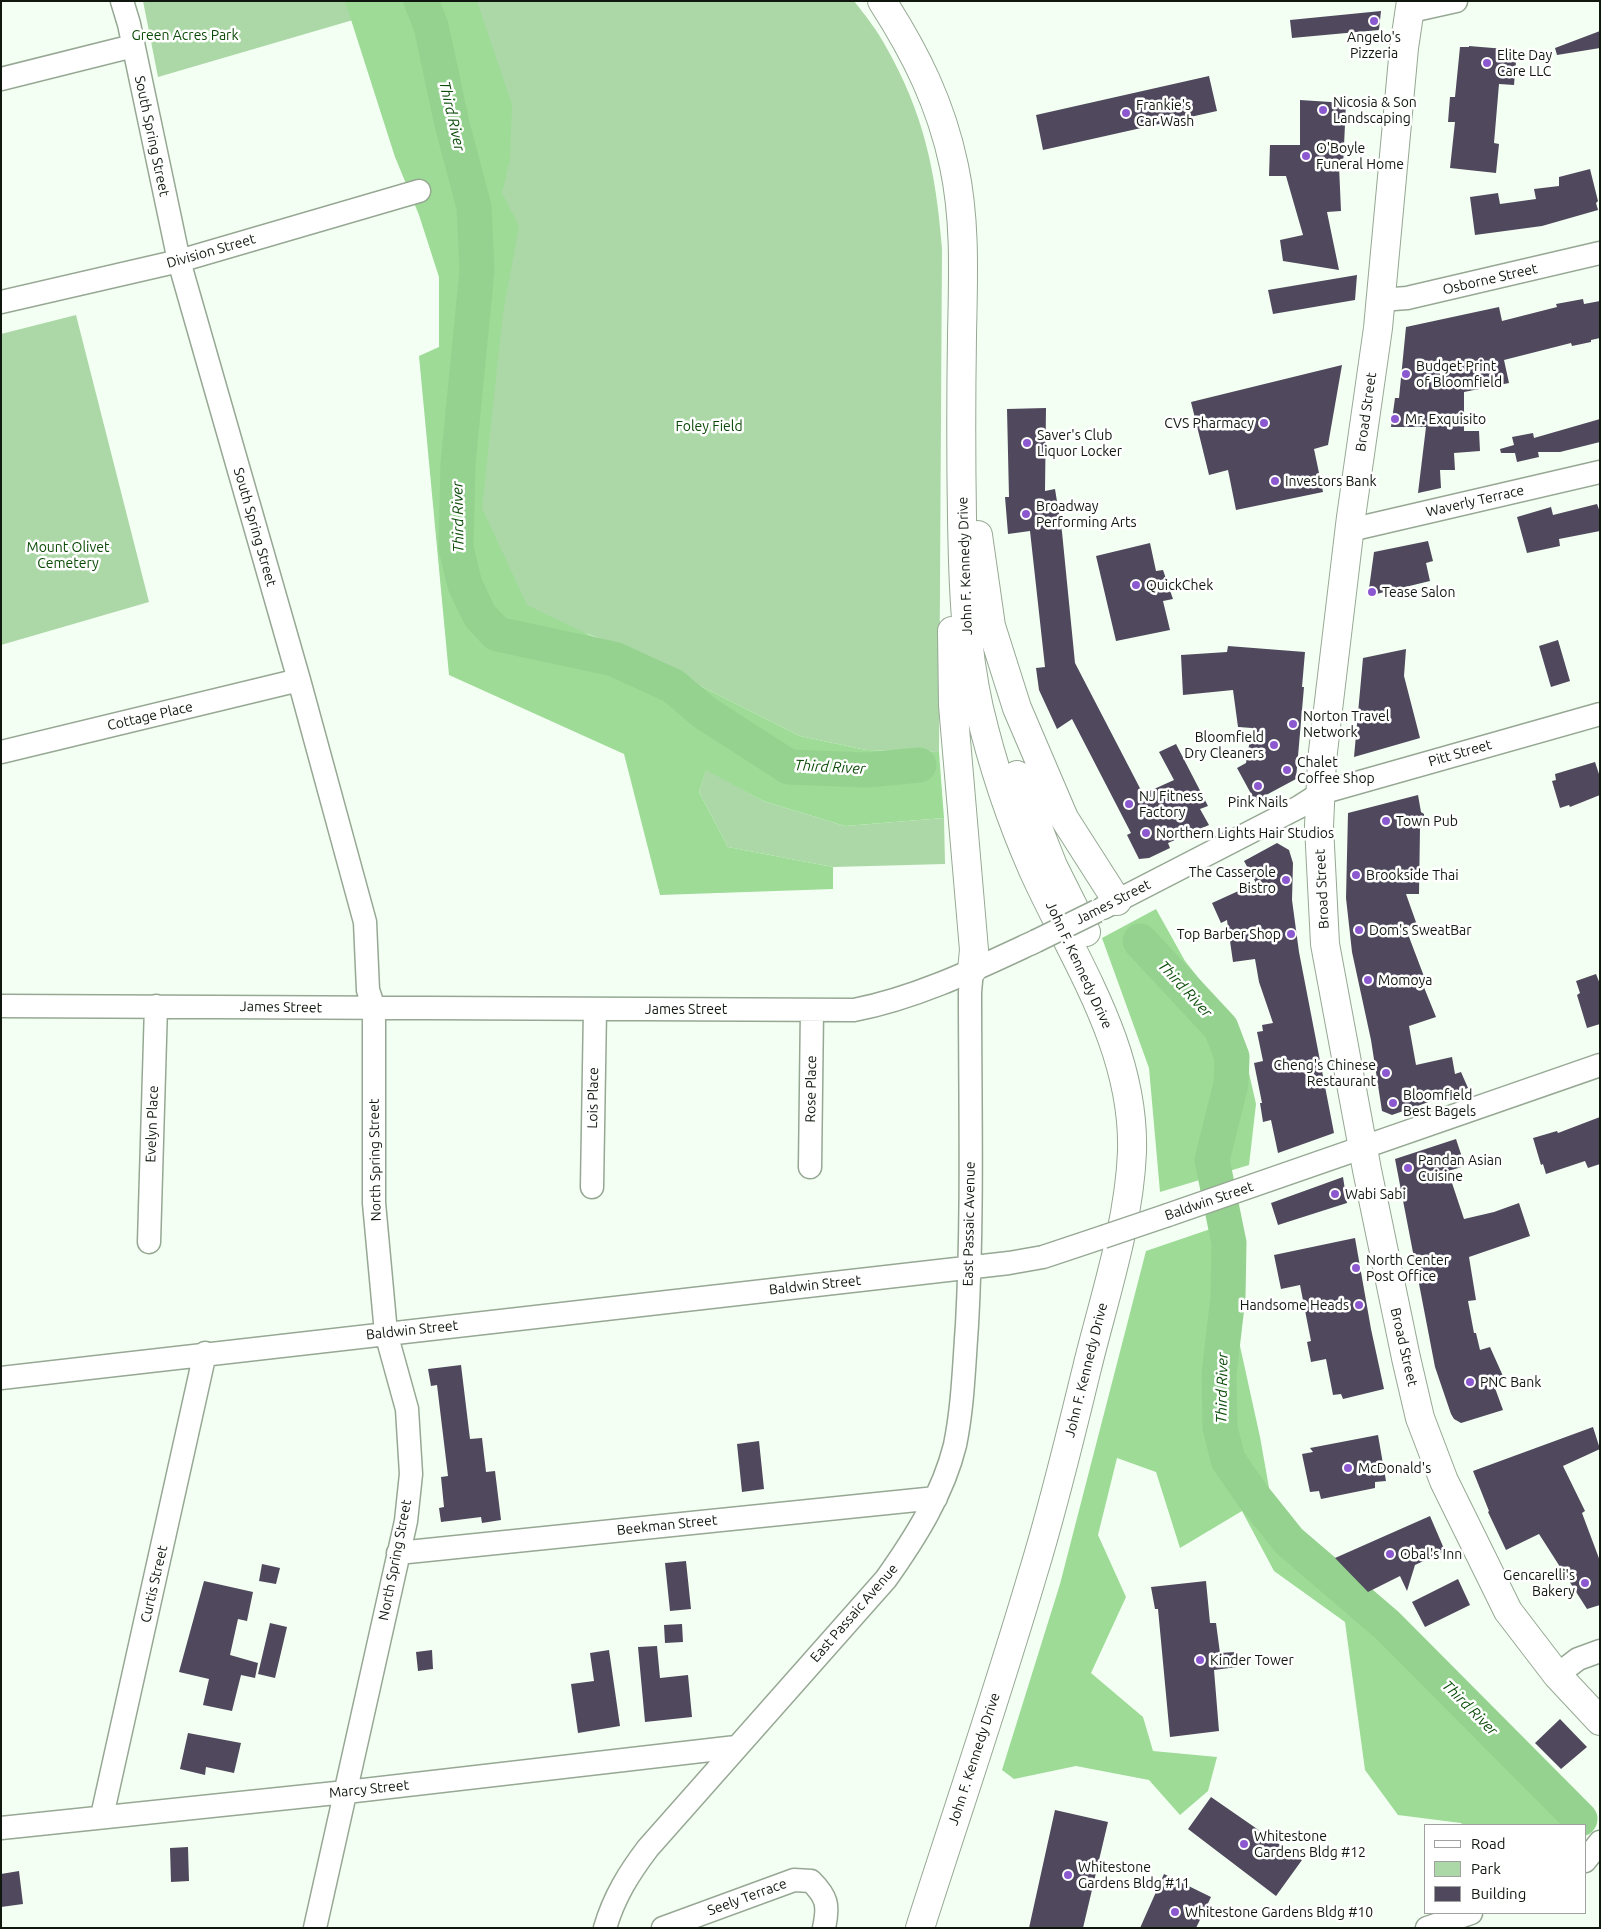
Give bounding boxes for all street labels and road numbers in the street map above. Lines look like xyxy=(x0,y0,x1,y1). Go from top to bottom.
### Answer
street label: South Spring Street xyxy=(131,74,173,198)
street label: Division Street xyxy=(165,230,257,272)
street label: Osborne Street xyxy=(1441,260,1539,298)
street label: Broad Street xyxy=(1352,371,1380,453)
street label: South Spring Street xyxy=(230,466,280,588)
street label: Waverly Terrace xyxy=(1424,482,1526,520)
street label: John F. Kennedy Drive xyxy=(954,496,976,636)
street label: Cottage Place xyxy=(106,698,194,734)
street label: Pitt Street xyxy=(1426,736,1494,770)
street label: Broad Street xyxy=(1312,849,1332,929)
street label: James Street xyxy=(1073,876,1153,928)
street label: John F. Kennedy Drive xyxy=(1042,899,1116,1031)
street label: James Street xyxy=(240,998,322,1016)
street label: James Street xyxy=(645,1001,727,1017)
street label: Rose Place xyxy=(802,1055,820,1123)
street label: Lois Place xyxy=(584,1067,602,1129)
street label: Evelyn Place xyxy=(142,1085,162,1163)
street label: North Spring Street xyxy=(366,1098,384,1222)
street label: East Passaic Avenue xyxy=(960,1161,978,1287)
street label: Baldwin Street xyxy=(1163,1178,1255,1224)
street label: Baldwin Street xyxy=(768,1272,862,1298)
street label: John F. Kennedy Drive xyxy=(1061,1301,1111,1439)
street label: Broad Street xyxy=(1387,1306,1421,1388)
street label: Baldwin Street xyxy=(365,1317,459,1343)
street label: North Spring Street xyxy=(375,1498,415,1622)
street label: Beekman Street xyxy=(616,1511,718,1539)
street label: Curtis Street xyxy=(137,1544,171,1624)
street label: East Passaic Avenue xyxy=(807,1560,901,1666)
street label: John F. Kennedy Drive xyxy=(945,1691,1003,1827)
street label: Marcy Street xyxy=(328,1776,410,1802)
street label: Seely Terrace xyxy=(705,1875,789,1919)

